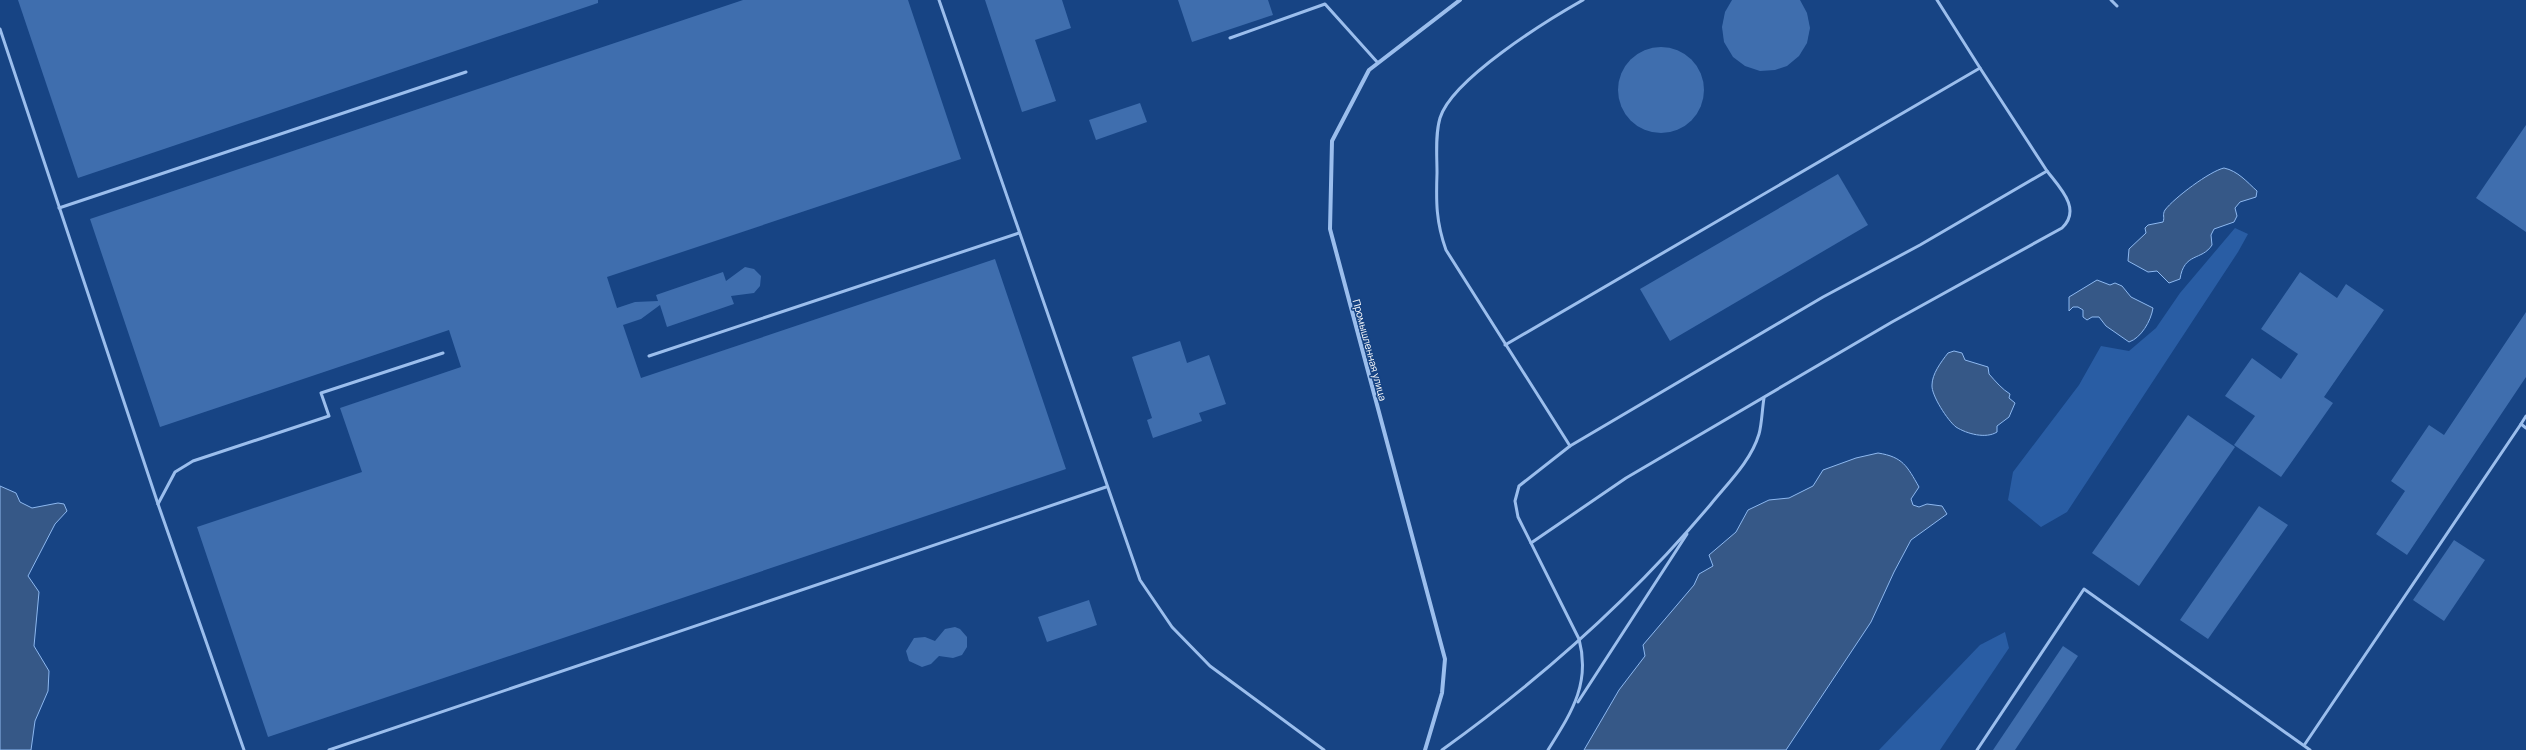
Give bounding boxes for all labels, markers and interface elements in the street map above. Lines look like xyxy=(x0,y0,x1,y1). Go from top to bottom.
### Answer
street label: Промышленная улица xyxy=(1350,298,1390,402)

